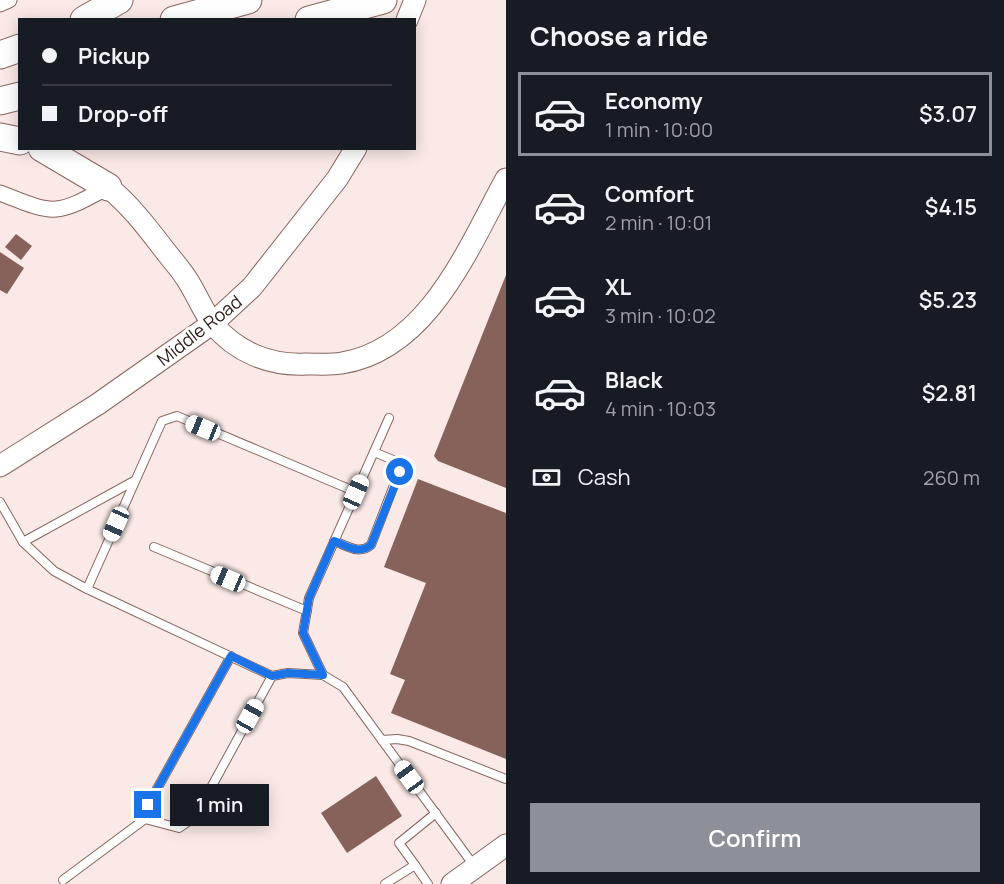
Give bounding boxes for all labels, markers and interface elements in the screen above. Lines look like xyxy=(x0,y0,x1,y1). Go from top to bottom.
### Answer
text: Choose a ride xyxy=(530,17,708,54)
text: Pickup xyxy=(78,41,150,71)
text: Economy xyxy=(605,86,703,116)
icon: car xyxy=(533,87,587,141)
text: Drop-off xyxy=(78,99,168,129)
text: $3.07 xyxy=(919,99,977,129)
text: 1 min · 10:00 xyxy=(605,116,713,143)
text: Comfort xyxy=(605,179,694,209)
icon: car xyxy=(533,180,587,234)
text: $4.15 xyxy=(925,192,977,222)
text: 2 min · 10:01 xyxy=(605,209,712,236)
text: XL xyxy=(605,272,631,302)
icon: car xyxy=(533,273,587,327)
text: $5.23 xyxy=(919,285,977,315)
street label: Middle Road xyxy=(152,289,246,371)
text: 3 min · 10:02 xyxy=(605,302,716,329)
text: Black xyxy=(605,365,662,395)
icon: car xyxy=(533,366,587,420)
text: $2.81 xyxy=(922,378,977,408)
text: 4 min · 10:03 xyxy=(605,395,716,422)
car xyxy=(183,413,223,443)
route start xyxy=(386,458,413,485)
icon: cash xyxy=(530,461,563,494)
text: Cash xyxy=(578,462,631,492)
text: 260 m xyxy=(923,464,980,491)
car xyxy=(340,472,372,512)
car xyxy=(100,504,132,544)
car xyxy=(208,564,248,594)
car xyxy=(233,696,267,736)
car xyxy=(391,757,427,797)
callout: 1 min xyxy=(169,784,268,826)
route end xyxy=(134,791,161,818)
text: 1 min xyxy=(196,791,243,818)
button: Confirm xyxy=(530,803,980,872)

